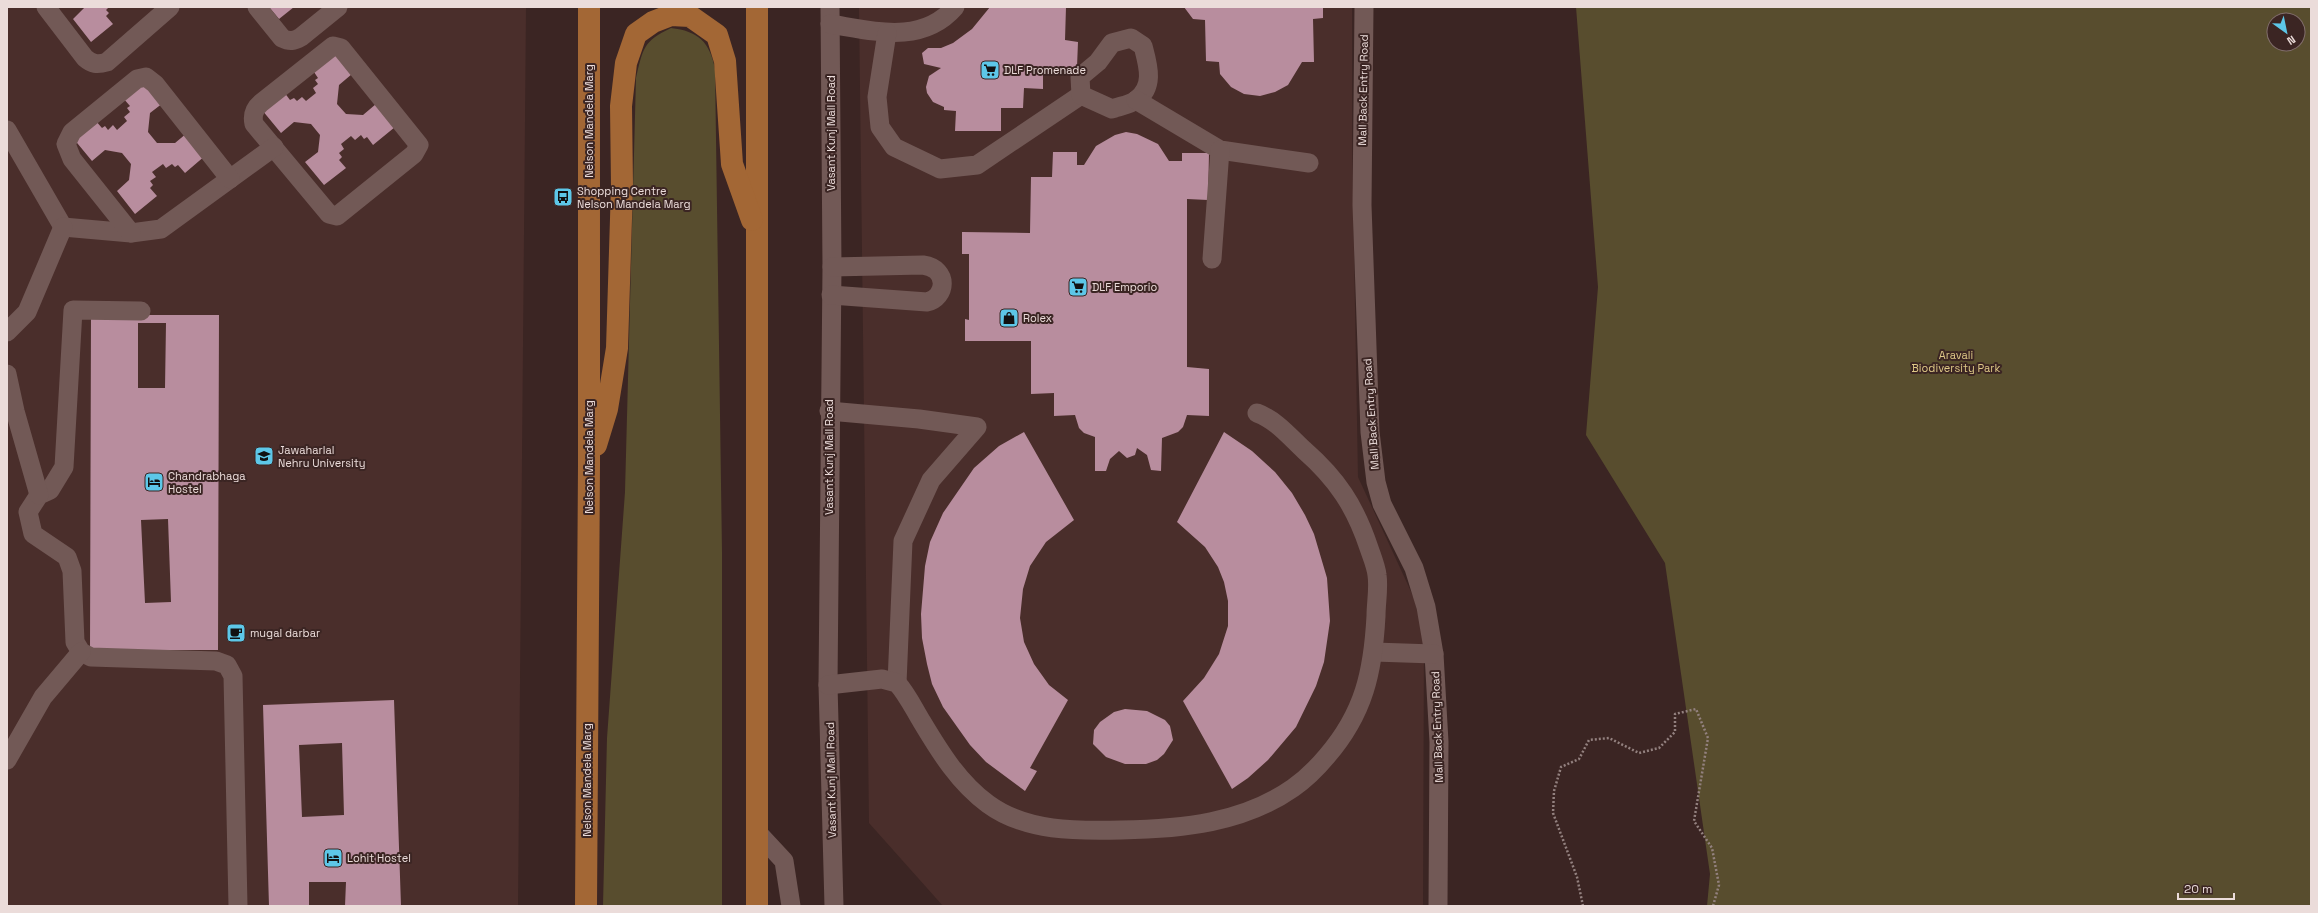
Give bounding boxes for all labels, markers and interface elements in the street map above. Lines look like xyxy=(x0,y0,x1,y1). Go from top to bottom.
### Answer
north arrow xyxy=(2266,12,2306,52)
text: N xyxy=(2285,33,2298,48)
street label: Mall Back Entry Road xyxy=(1355,34,1371,146)
supermarket icon: DLF Promenade xyxy=(979,59,1001,81)
place label: DLF Promenade xyxy=(1004,63,1086,77)
street label: Nelson Mandela Marg xyxy=(582,64,596,178)
street label: Vasant Kunj Mall Road xyxy=(824,75,838,191)
place label: Shopping Centre Nelson Mandela Marg xyxy=(577,184,691,211)
bus stop icon: Shopping Centre Nelson Mandela Marg xyxy=(552,186,574,208)
supermarket icon: DLF Emporio xyxy=(1067,276,1089,298)
place label: DLF Emporio xyxy=(1092,280,1157,294)
shop icon: Rolex xyxy=(998,307,1020,329)
place label: Rolex xyxy=(1023,311,1053,325)
park label: Aravali Biodiversity Park xyxy=(1912,348,2000,375)
street label: Mall Back Entry Road xyxy=(1360,358,1382,470)
street label: Vasant Kunj Mall Road xyxy=(822,399,836,515)
street label: Nelson Mandela Marg xyxy=(582,400,596,514)
place label: Jawaharlal Nehru University xyxy=(278,443,366,470)
school or university icon: Jawaharlal Nehru University xyxy=(253,445,275,467)
place label: Chandrabhaga Hostel xyxy=(168,469,246,496)
hotel icon: Chandrabhaga Hostel xyxy=(143,471,165,493)
cafe icon: mugal darbar xyxy=(225,622,247,644)
place label: mugal darbar xyxy=(250,626,320,640)
street label: Mall Back Entry Road xyxy=(1428,671,1446,783)
street label: Vasant Kunj Mall Road xyxy=(823,722,839,838)
street label: Nelson Mandela Marg xyxy=(580,723,594,837)
hotel icon: Lohit Hostel xyxy=(322,847,344,869)
place label: Lohit Hostel xyxy=(347,851,411,865)
scale bar xyxy=(2178,875,2234,901)
text: 20 m xyxy=(2184,881,2212,897)

